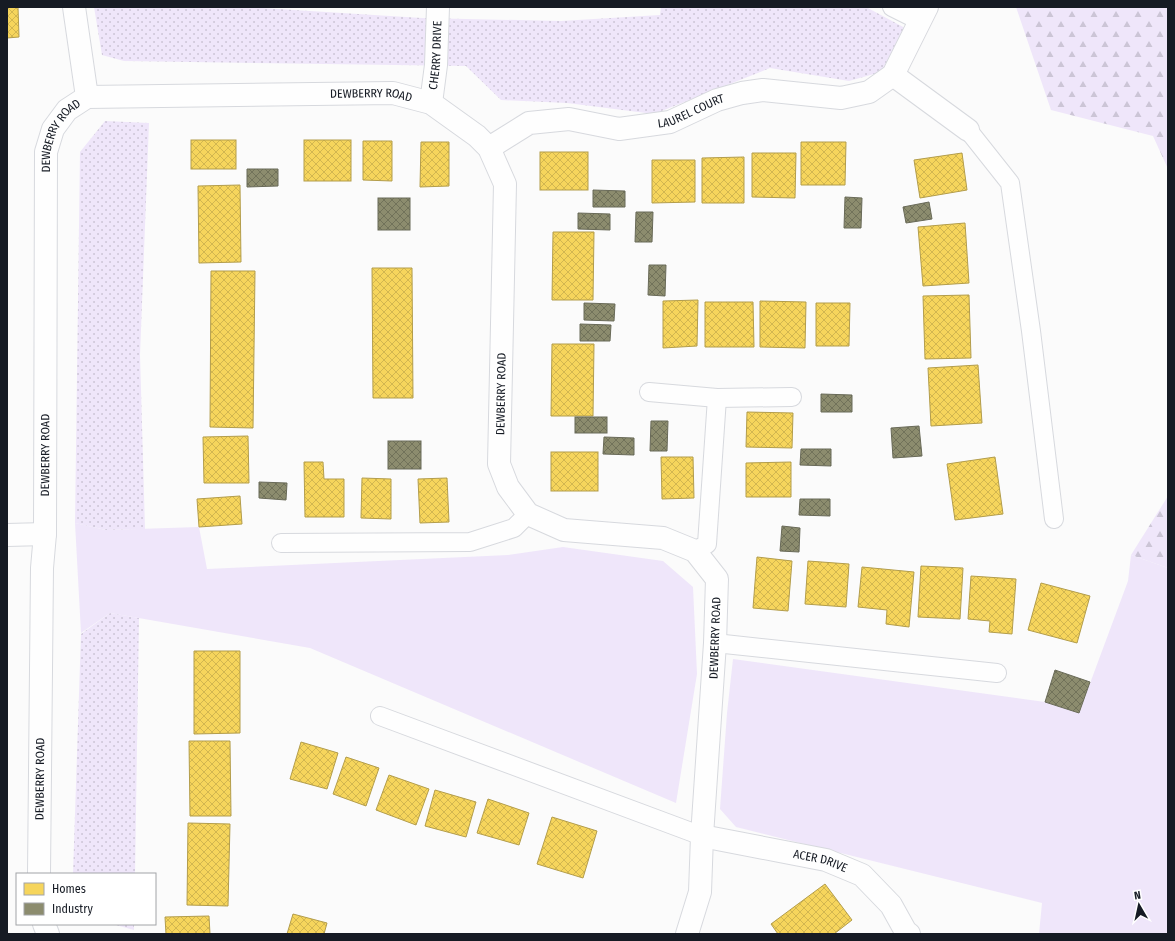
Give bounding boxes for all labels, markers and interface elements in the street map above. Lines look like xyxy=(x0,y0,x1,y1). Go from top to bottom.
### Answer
street label: CHERRY DRIVE xyxy=(426,20,445,91)
street label: DEWBERRY ROAD xyxy=(330,86,414,105)
street label: LAUREL COURT xyxy=(657,91,726,131)
street label: DEWBERRY ROAD xyxy=(39,96,83,172)
street label: DEWBERRY ROAD xyxy=(493,353,509,435)
street label: DEWBERRY ROAD xyxy=(38,414,52,496)
street label: DEWBERRY ROAD xyxy=(707,597,723,679)
street label: DEWBERRY ROAD xyxy=(33,738,47,820)
street label: ACER DRIVE xyxy=(792,847,850,875)
legend xyxy=(16,873,156,925)
text: Homes xyxy=(52,882,86,896)
north arrow xyxy=(1119,885,1159,925)
text: N xyxy=(1133,889,1142,903)
text: Industry xyxy=(52,902,93,916)

